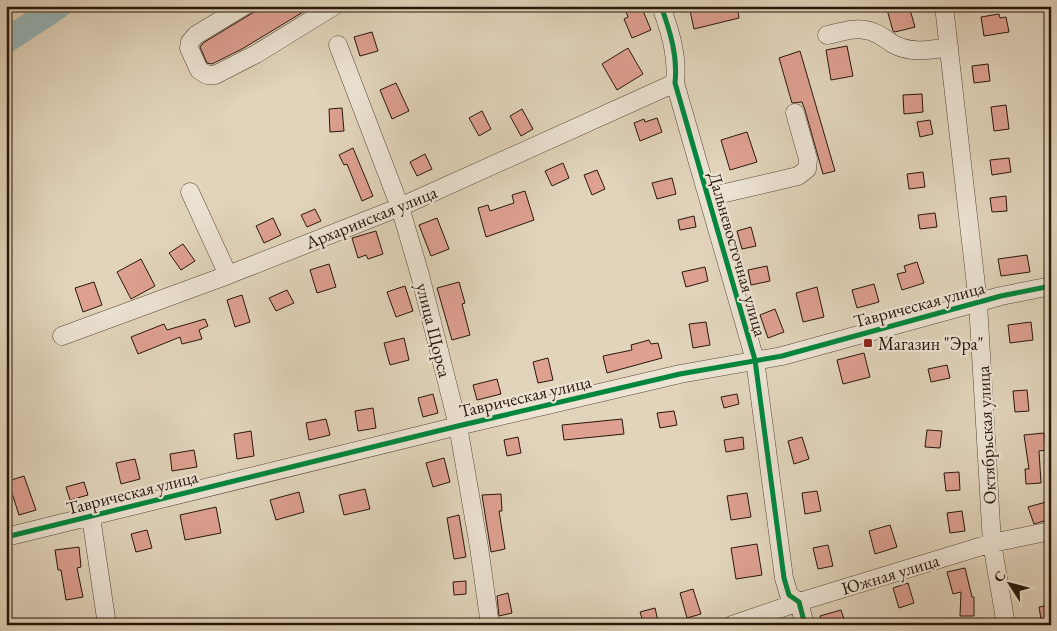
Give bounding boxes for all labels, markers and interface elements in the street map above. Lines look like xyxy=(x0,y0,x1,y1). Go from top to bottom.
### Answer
street label: Дальневосточная улица xyxy=(703,169,773,340)
street label: Архаринская улица xyxy=(301,180,441,254)
street label: Таврическая улица xyxy=(851,275,988,333)
street label: улица Щорса xyxy=(411,280,457,381)
place label: Магазин "Эра" xyxy=(878,332,984,355)
marker: Магазин "Эра" xyxy=(862,337,874,349)
street label: Октябрьская улица xyxy=(971,364,1001,505)
street label: Таврическая улица xyxy=(457,369,594,422)
street label: Таврическая улица xyxy=(64,464,201,519)
street label: Южная улица xyxy=(838,548,943,600)
north arrow xyxy=(984,558,1034,608)
text: С xyxy=(989,567,1010,586)

